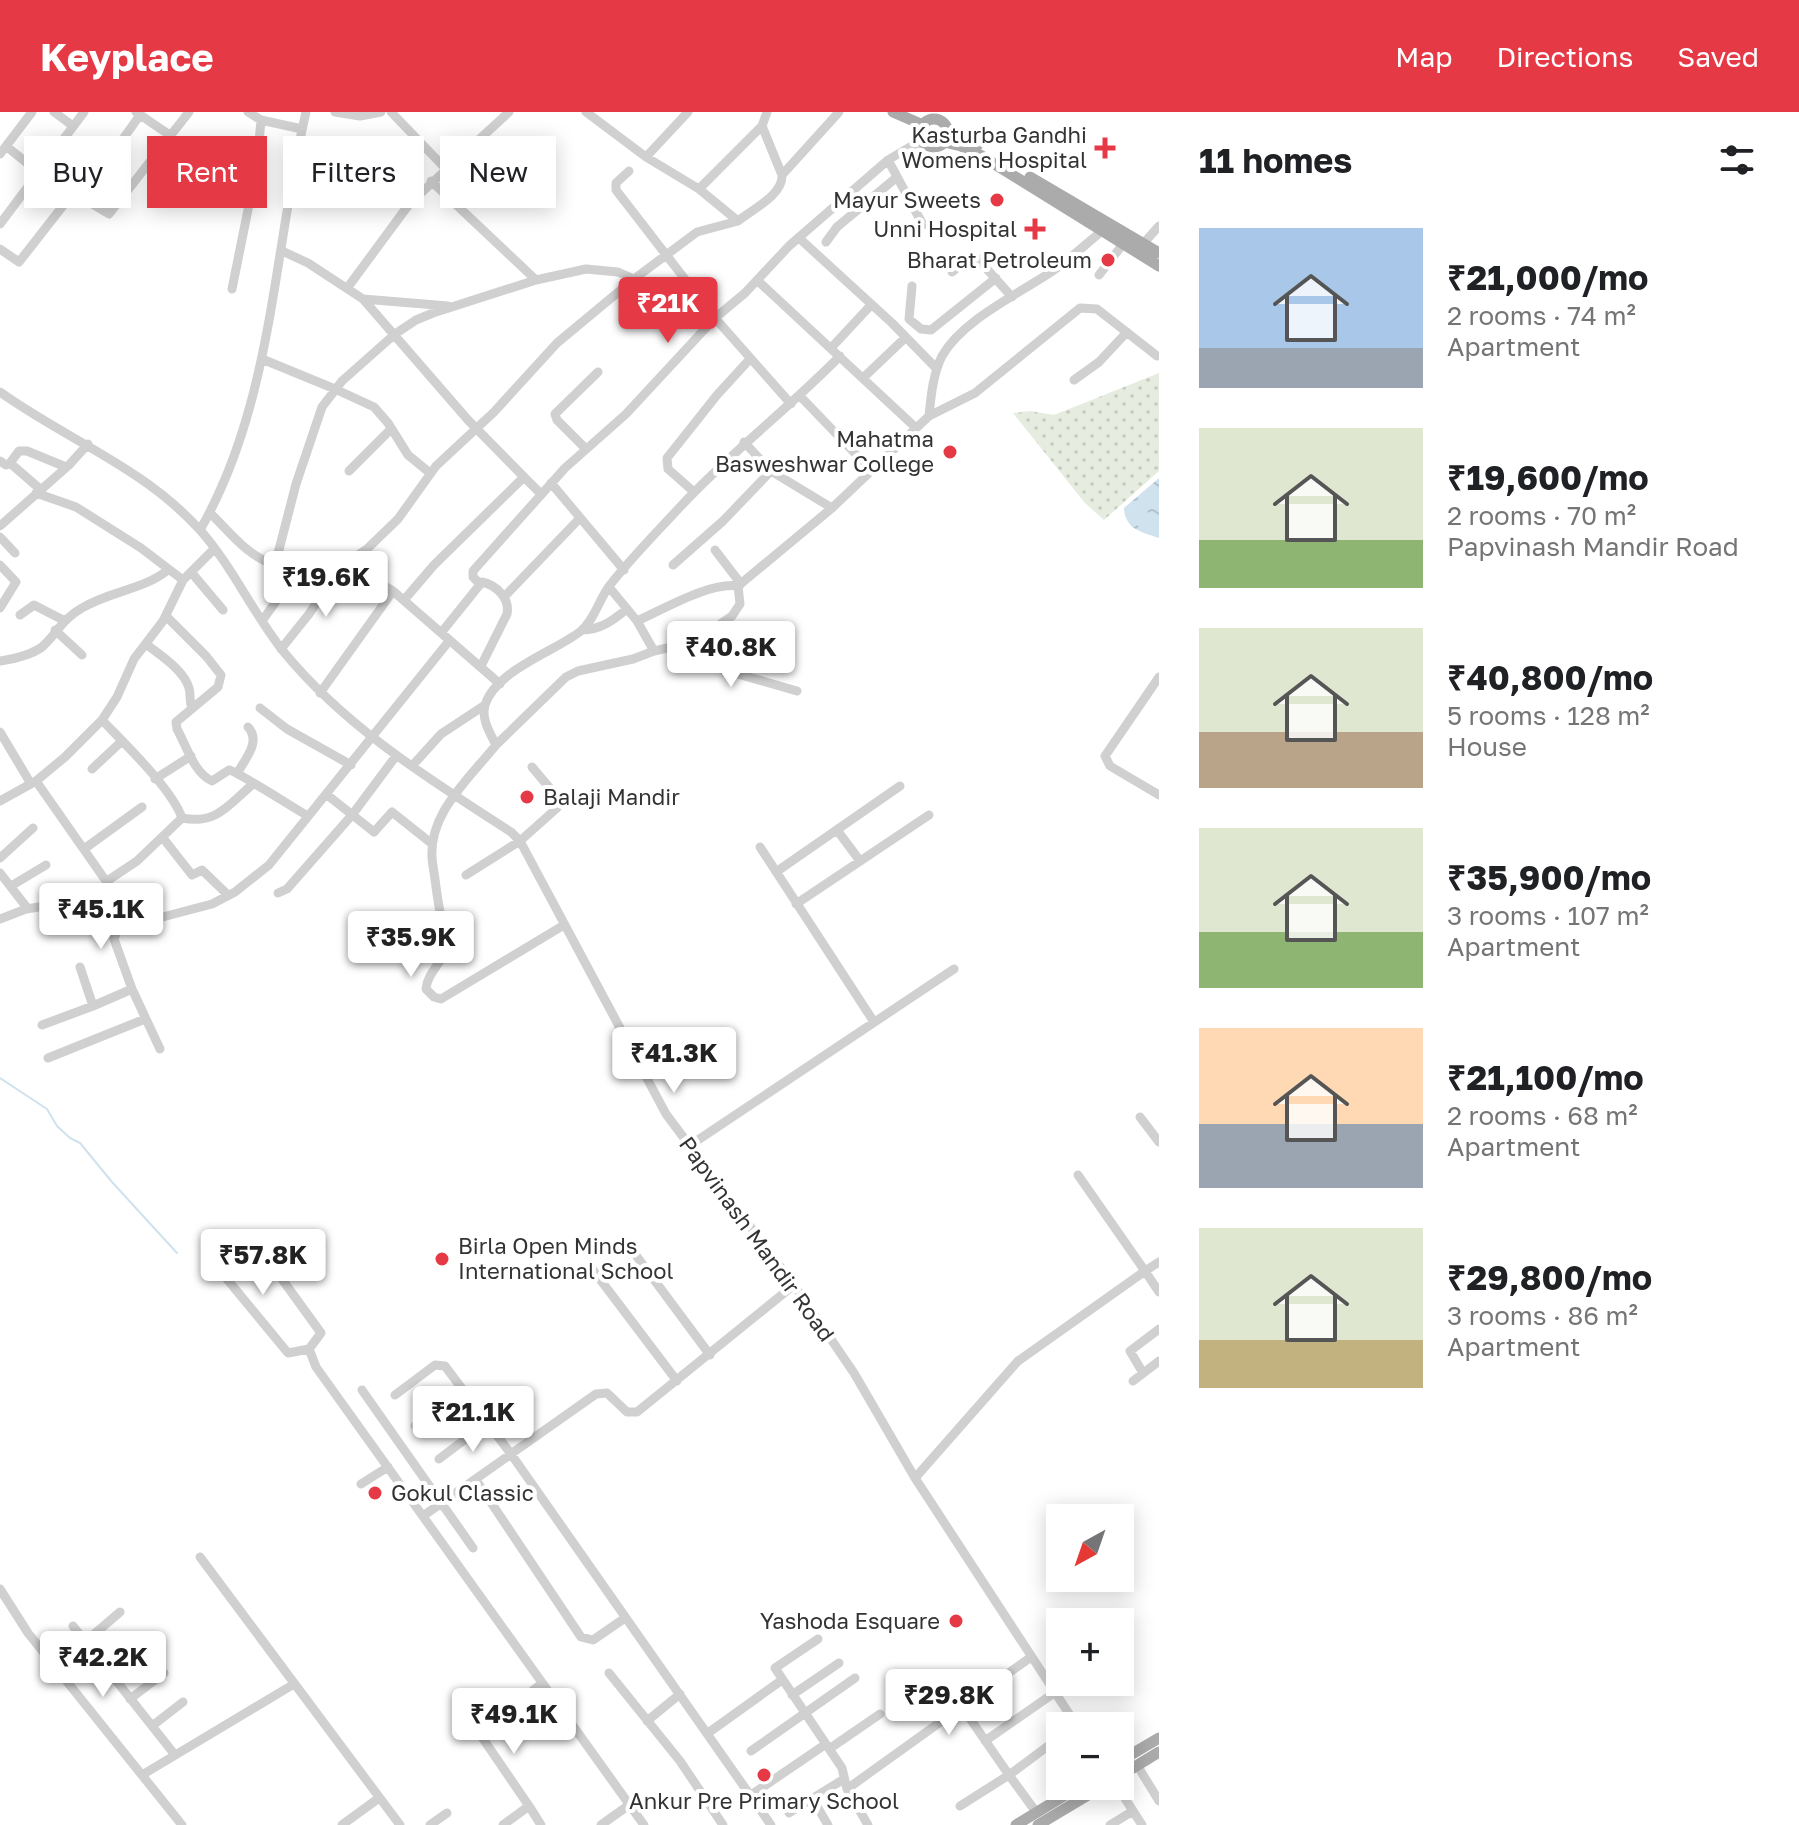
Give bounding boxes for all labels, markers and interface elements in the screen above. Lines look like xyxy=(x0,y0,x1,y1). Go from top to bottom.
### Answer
text: Keyplace xyxy=(40,34,214,79)
text: Map xyxy=(1395,40,1452,73)
text: Directions xyxy=(1496,40,1633,73)
text: Saved xyxy=(1677,40,1759,73)
place label: Kasturba Gandhi Womens Hospital xyxy=(901,121,1087,173)
chip: Buy xyxy=(24,136,131,208)
chip: Rent xyxy=(147,136,267,208)
chip: Filters xyxy=(283,136,424,208)
chip: New xyxy=(440,136,556,208)
marker: Kasturba Gandhi Womens Hospital xyxy=(1094,137,1116,159)
icon: filters xyxy=(1715,138,1759,182)
text: 11 homes xyxy=(1199,140,1352,180)
place label: Mayur Sweets xyxy=(833,186,981,213)
marker: Mayur Sweets xyxy=(988,191,1006,209)
place label: Unni Hospital xyxy=(873,215,1017,242)
marker: Unni Hospital xyxy=(1024,218,1046,240)
place label: Bharat Petroleum xyxy=(907,246,1092,273)
marker: Bharat Petroleum xyxy=(1099,251,1117,269)
text: ₹21,000/mo xyxy=(1447,257,1648,297)
icon: home xyxy=(1263,260,1359,356)
pin: ₹21K xyxy=(621,277,715,345)
text: ₹21K xyxy=(637,287,699,318)
text: 2 rooms · 74 m² xyxy=(1447,300,1636,331)
text: Apartment xyxy=(1447,331,1580,362)
place label: Mahatma Basweshwar College xyxy=(715,425,934,477)
marker: Mahatma Basweshwar College xyxy=(941,443,959,461)
text: ₹19,600/mo xyxy=(1447,457,1649,497)
icon: home xyxy=(1263,460,1359,556)
text: 2 rooms · 70 m² xyxy=(1447,500,1636,531)
text: Papvinash Mandir Road xyxy=(1447,531,1739,562)
pin: ₹19.6K xyxy=(261,551,391,619)
text: ₹19.6K xyxy=(282,561,370,592)
pin: ₹40.8K xyxy=(666,621,796,689)
text: ₹40.8K xyxy=(685,631,777,662)
text: ₹40,800/mo xyxy=(1447,657,1653,697)
icon: home xyxy=(1263,660,1359,756)
text: 5 rooms · 128 m² xyxy=(1447,700,1650,731)
text: House xyxy=(1447,731,1527,762)
place label: Balaji Mandir xyxy=(543,783,680,810)
marker: Balaji Mandir xyxy=(518,788,536,806)
text: ₹35,900/mo xyxy=(1447,857,1651,897)
icon: home xyxy=(1263,860,1359,956)
pin: ₹45.1K xyxy=(36,883,166,951)
text: ₹45.1K xyxy=(57,893,145,924)
text: 3 rooms · 107 m² xyxy=(1447,900,1649,931)
pin: ₹35.9K xyxy=(346,911,476,979)
text: ₹35.9K xyxy=(366,921,456,952)
text: Apartment xyxy=(1447,931,1580,962)
pin: ₹41.3K xyxy=(609,1027,739,1095)
text: ₹41.3K xyxy=(630,1037,718,1068)
text: ₹21,100/mo xyxy=(1447,1057,1644,1097)
icon: home xyxy=(1263,1060,1359,1156)
text: 2 rooms · 68 m² xyxy=(1447,1100,1638,1131)
street label: Papvinash Mandir Road xyxy=(674,1131,841,1347)
text: Apartment xyxy=(1447,1131,1580,1162)
pin: ₹57.8K xyxy=(198,1229,328,1297)
place label: Birla Open Minds International School xyxy=(458,1232,674,1284)
text: ₹57.8K xyxy=(219,1239,307,1270)
marker: Birla Open Minds International School xyxy=(433,1250,451,1268)
text: ₹29,800/mo xyxy=(1447,1257,1652,1297)
icon: home xyxy=(1263,1260,1359,1356)
text: 3 rooms · 86 m² xyxy=(1447,1300,1638,1331)
text: Apartment xyxy=(1447,1331,1580,1362)
pin: ₹21.1K xyxy=(408,1386,538,1454)
text: ₹21.1K xyxy=(431,1396,515,1427)
place label: Gokul Classic xyxy=(391,1479,534,1506)
marker: Gokul Classic xyxy=(366,1484,384,1502)
north arrow xyxy=(1046,1504,1134,1592)
map controls xyxy=(1046,1504,1134,1800)
place label: Yashoda Esquare xyxy=(760,1607,940,1634)
button: + xyxy=(1046,1608,1134,1696)
marker: Yashoda Esquare xyxy=(947,1612,965,1630)
pin: ₹42.2K xyxy=(38,1631,168,1699)
text: ₹42.2K xyxy=(58,1641,148,1672)
pin: ₹29.8K xyxy=(884,1669,1014,1737)
text: ₹29.8K xyxy=(903,1679,995,1710)
pin: ₹49.1K xyxy=(449,1688,579,1756)
text: ₹49.1K xyxy=(470,1698,558,1729)
button: − xyxy=(1046,1712,1134,1800)
marker: Ankur Pre Primary School xyxy=(755,1766,773,1784)
place label: Ankur Pre Primary School xyxy=(629,1787,899,1814)

